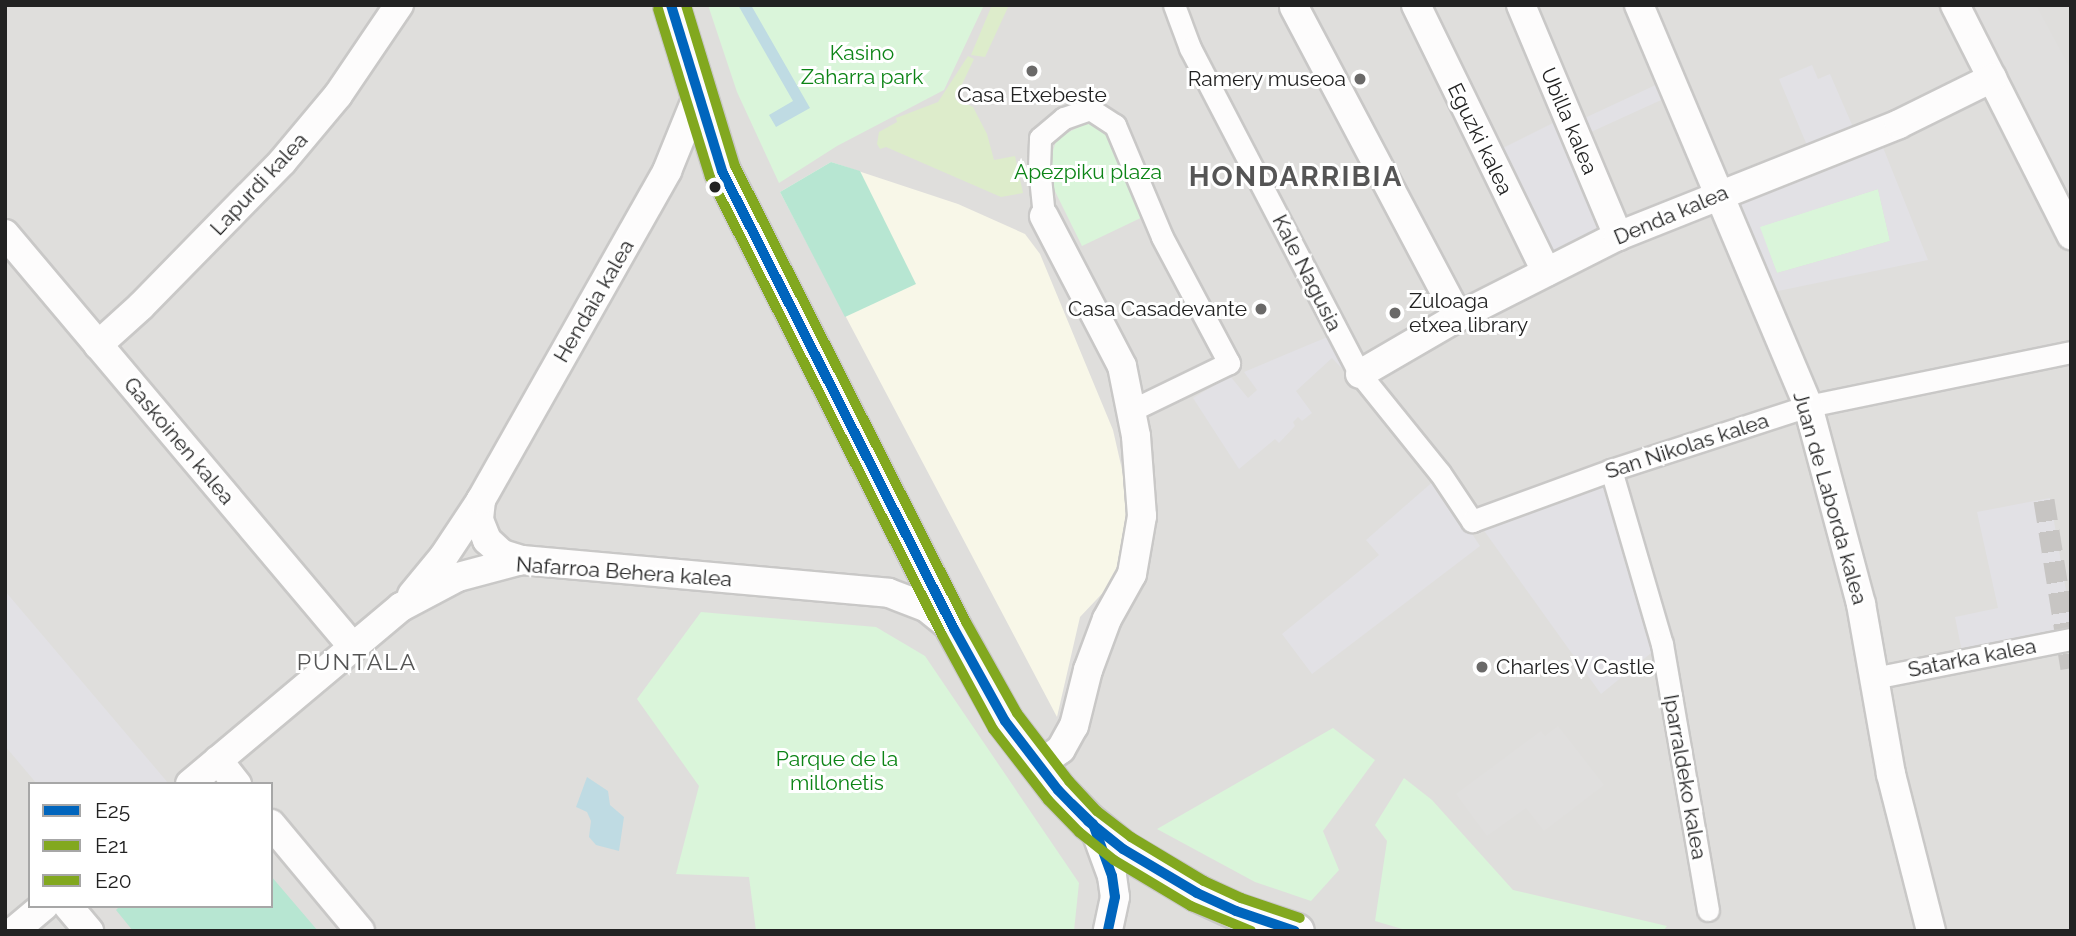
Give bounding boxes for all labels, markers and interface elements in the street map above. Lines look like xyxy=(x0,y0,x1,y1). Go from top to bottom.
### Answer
park label: Kasino Zaharra park xyxy=(801,40,923,90)
marker: Casa Etxebeste xyxy=(1024,63,1040,79)
street label: Ubilla kalea xyxy=(1535,64,1603,178)
place label: Ramery museoa xyxy=(1187,66,1346,92)
marker: Ramery museoa xyxy=(1352,71,1368,87)
street label: Eguzki kalea xyxy=(1442,79,1518,199)
place label: Casa Etxebeste xyxy=(957,82,1107,108)
street label: Lapurdi kalea xyxy=(205,127,313,241)
park label: Apezpiku plaza xyxy=(1014,159,1162,185)
district label: HONDARRIBIA xyxy=(1190,160,1402,194)
unlabelled marker xyxy=(708,180,722,194)
street label: Denda kalea xyxy=(1610,180,1732,250)
street label: Kale Nagusia xyxy=(1267,210,1347,336)
street label: Hendaia kalea xyxy=(549,235,639,367)
place label: Zuloaga etxea library xyxy=(1409,288,1528,338)
place label: Casa Casadevante xyxy=(1068,296,1247,322)
marker: Casa Casadevante xyxy=(1253,301,1269,317)
marker: Zuloaga etxea library xyxy=(1387,305,1403,321)
street label: Gaskoinen kalea xyxy=(118,372,240,510)
street label: Juan de Laborda kalea xyxy=(1788,389,1872,607)
street label: San Nikolas kalea xyxy=(1602,408,1772,484)
street label: Nafarroa Behera kalea xyxy=(515,552,733,592)
street label: Satarka kalea xyxy=(1906,633,2038,683)
district label: PUNTALA xyxy=(298,648,416,676)
place label: Charles V Castle xyxy=(1496,654,1656,680)
marker: Charles V Castle xyxy=(1474,659,1490,675)
street label: Iparraldeko kalea xyxy=(1658,692,1712,862)
park label: Parque de la millonetis xyxy=(776,746,898,796)
legend xyxy=(28,782,273,908)
text: E25 xyxy=(95,798,130,823)
text: E21 xyxy=(95,833,128,858)
text: E20 xyxy=(95,868,132,893)

